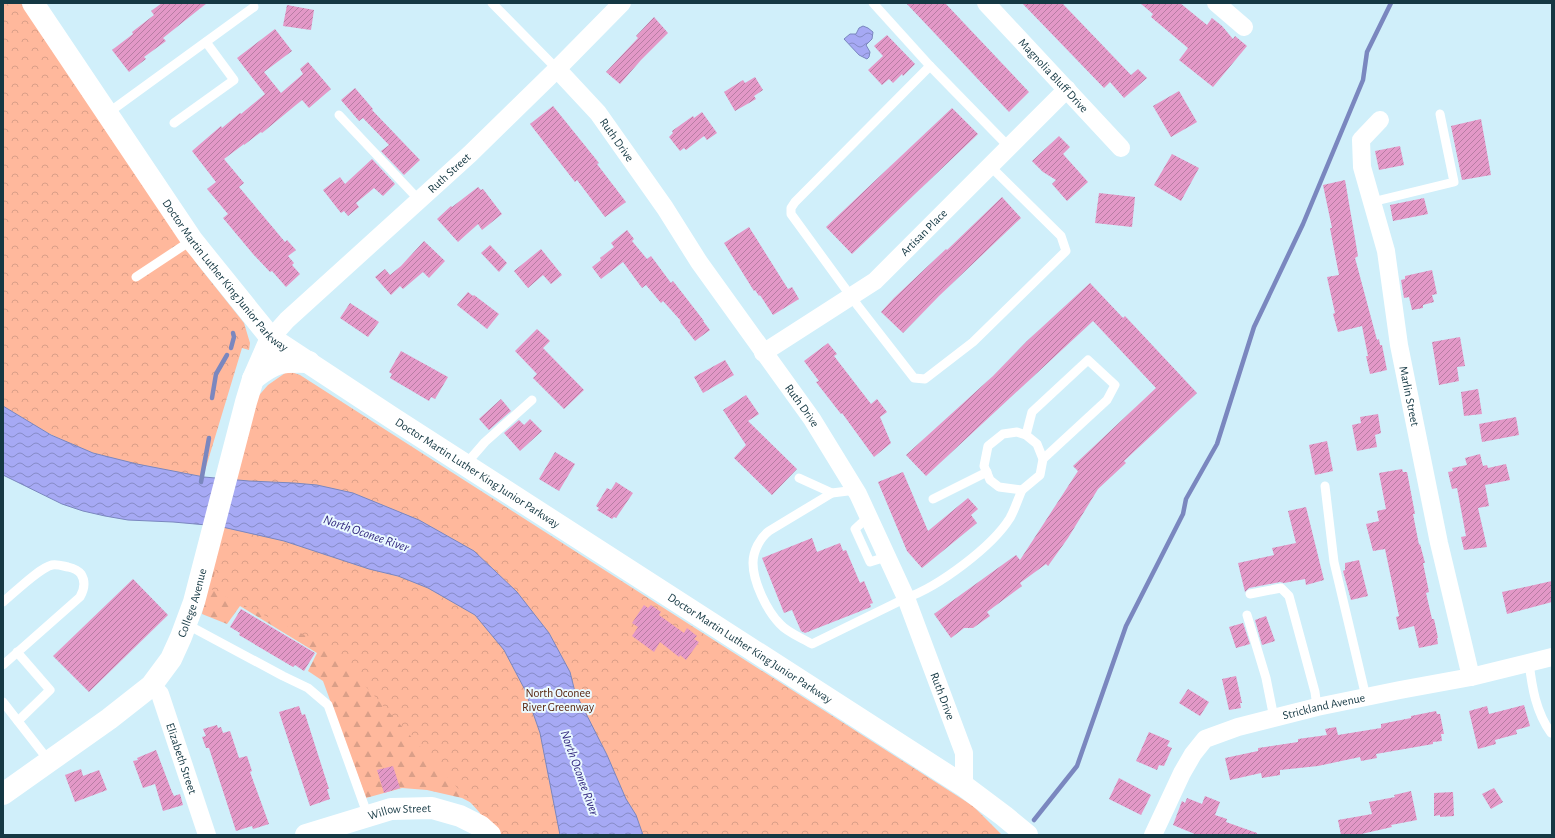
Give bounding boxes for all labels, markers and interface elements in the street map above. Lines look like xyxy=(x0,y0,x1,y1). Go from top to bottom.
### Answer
street label: Magnolia Bluff Drive xyxy=(1016,36,1091,115)
street label: Ruth Drive xyxy=(598,116,636,164)
street label: Ruth Street xyxy=(426,151,473,195)
street label: Doctor Martin Luther King Junior Parkway xyxy=(160,197,290,354)
street label: Artisan Place xyxy=(898,207,949,258)
street label: Marlin Street xyxy=(1397,365,1421,427)
street label: Ruth Drive xyxy=(783,382,821,429)
street label: Doctor Martin Luther King Junior Parkway xyxy=(393,416,562,531)
water label: North Oconee River xyxy=(322,513,411,555)
street label: College Avenue xyxy=(175,567,208,639)
street label: Doctor Martin Luther King Junior Parkway xyxy=(666,591,834,706)
street label: Ruth Drive xyxy=(928,671,957,722)
park label: North Oconee River Greenway xyxy=(522,687,594,714)
street label: Strickland Avenue xyxy=(1281,691,1366,721)
street label: Elizabeth Street xyxy=(164,721,199,796)
water label: North Oconee River xyxy=(558,729,601,818)
street label: Willow Street xyxy=(367,802,431,822)

